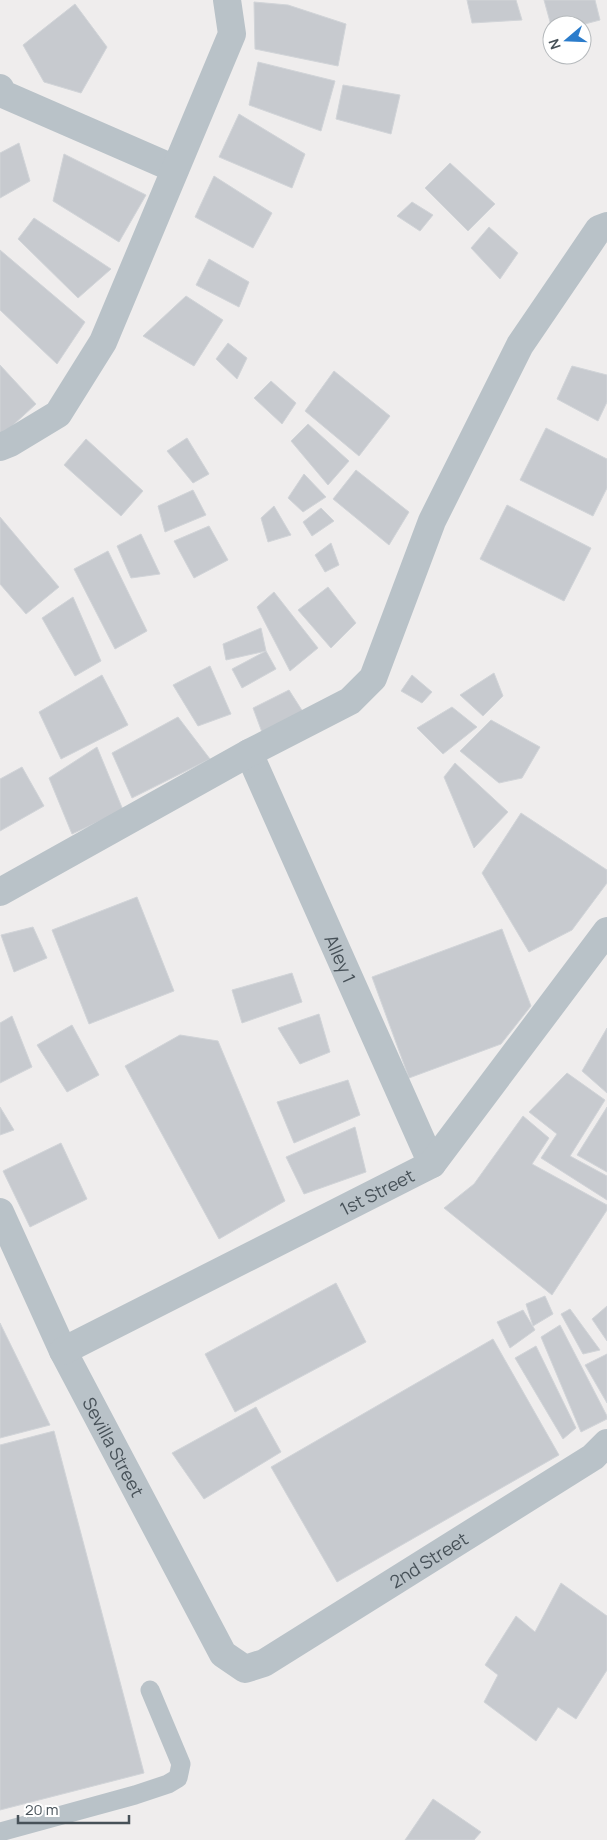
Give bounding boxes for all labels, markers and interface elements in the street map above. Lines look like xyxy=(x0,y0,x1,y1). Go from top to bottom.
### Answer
north arrow xyxy=(542,15,592,65)
text: N xyxy=(544,37,565,52)
street label: Alley 1 xyxy=(319,931,362,986)
street label: 1st Street xyxy=(336,1163,418,1221)
street label: Sevilla Street xyxy=(77,1393,150,1501)
street label: 2nd Street xyxy=(385,1526,472,1593)
scale bar xyxy=(18,1792,129,1824)
text: 20 m xyxy=(25,1799,58,1820)

